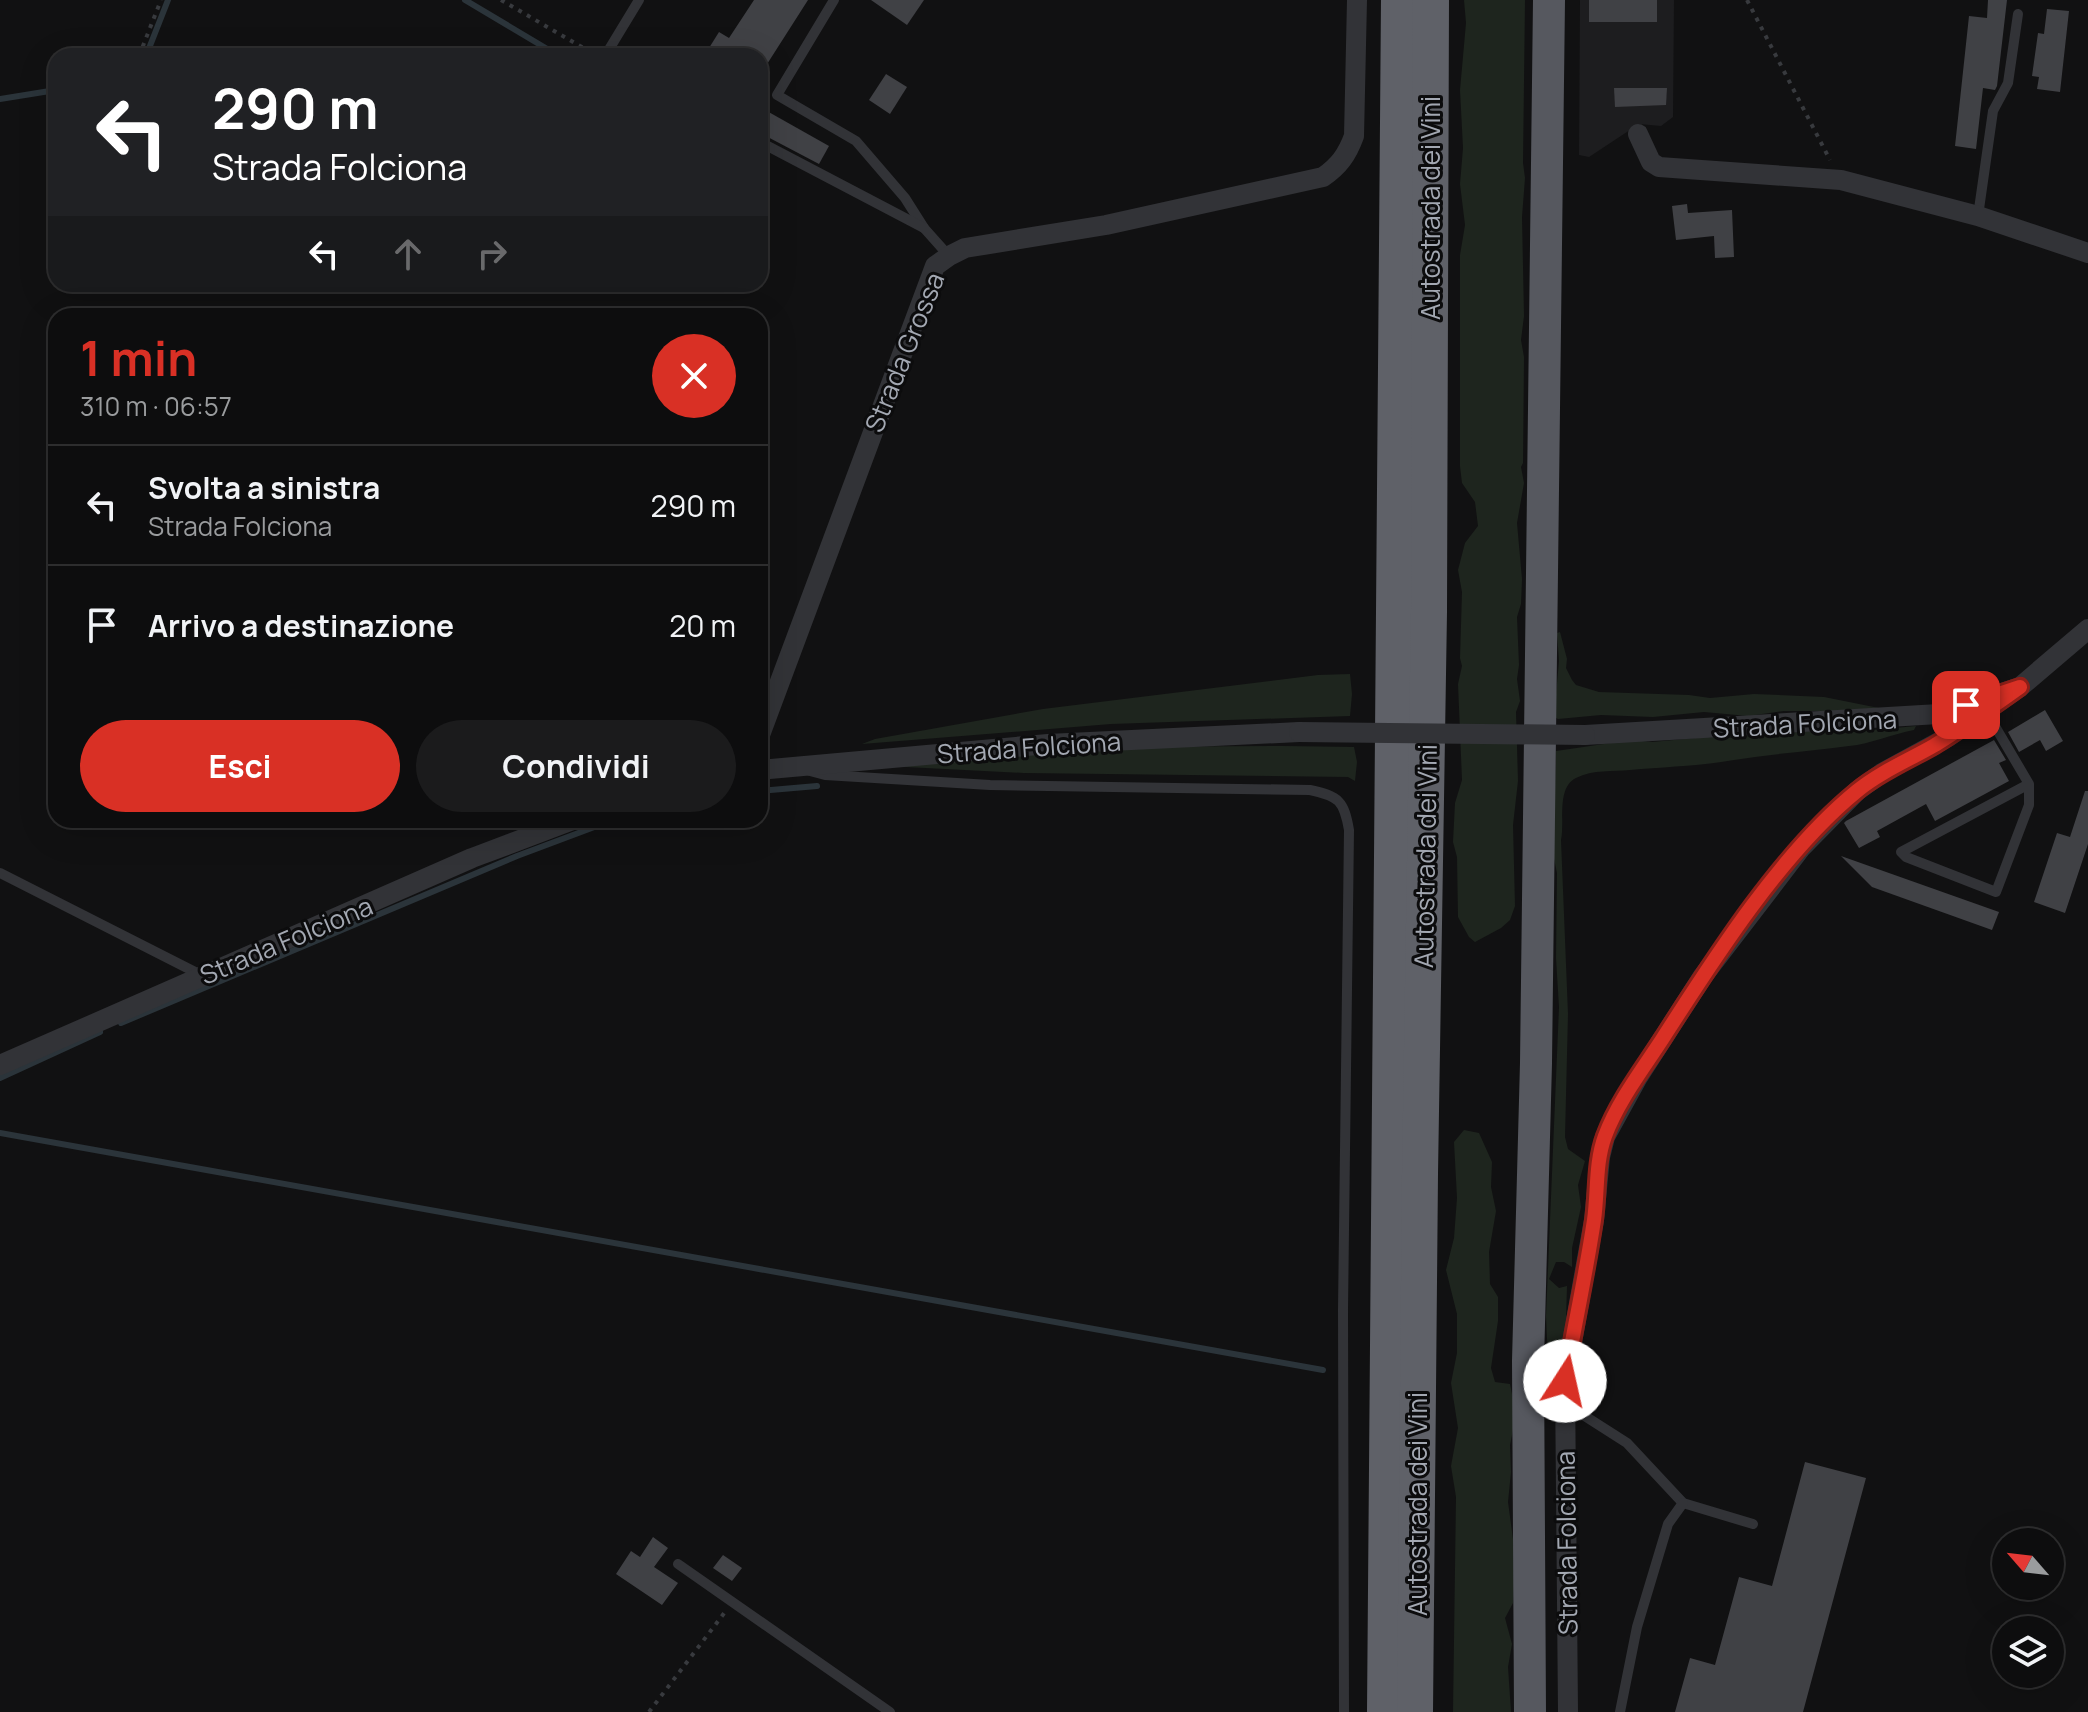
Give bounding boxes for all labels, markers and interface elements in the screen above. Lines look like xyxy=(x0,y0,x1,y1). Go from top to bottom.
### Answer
text: 290 m xyxy=(212,69,379,146)
icon: left xyxy=(80,80,184,184)
street label: Autostrada dei Vini xyxy=(1412,96,1448,320)
text: Strada Folciona xyxy=(212,142,467,191)
icon: left xyxy=(302,232,346,276)
icon: ahead xyxy=(386,232,430,276)
icon: right xyxy=(470,232,514,276)
street label: Strada Grossa xyxy=(856,267,952,437)
text: 1 min xyxy=(80,325,197,390)
button: close xyxy=(652,334,736,418)
text: 310 m · 06:57 xyxy=(80,388,232,424)
text: Svolta a sinistra xyxy=(148,467,380,508)
icon: left xyxy=(80,483,124,527)
text: 290 m xyxy=(651,485,736,526)
text: Strada Folciona xyxy=(148,508,332,544)
icon: arrive xyxy=(80,603,124,647)
text: Arrivo a destinazione xyxy=(148,605,454,646)
text: 20 m xyxy=(669,605,736,646)
pin xyxy=(1932,671,2000,739)
icon: arrive xyxy=(1944,683,1988,727)
street label: Strada Folciona xyxy=(1712,700,1898,746)
button: Esci xyxy=(80,720,400,812)
button: Condividi xyxy=(416,720,736,812)
street label: Strada Folciona xyxy=(936,723,1122,771)
street label: Autostrada dei Vini xyxy=(1405,744,1445,968)
street label: Strada Folciona xyxy=(194,887,378,993)
position arrow xyxy=(1523,1339,1607,1423)
street label: Autostrada dei Vini xyxy=(1399,1392,1435,1616)
street label: Strada Folciona xyxy=(1546,1451,1586,1635)
north arrow xyxy=(1992,1528,2064,1600)
map controls xyxy=(1992,1528,2064,1688)
button: layers xyxy=(1992,1616,2064,1688)

